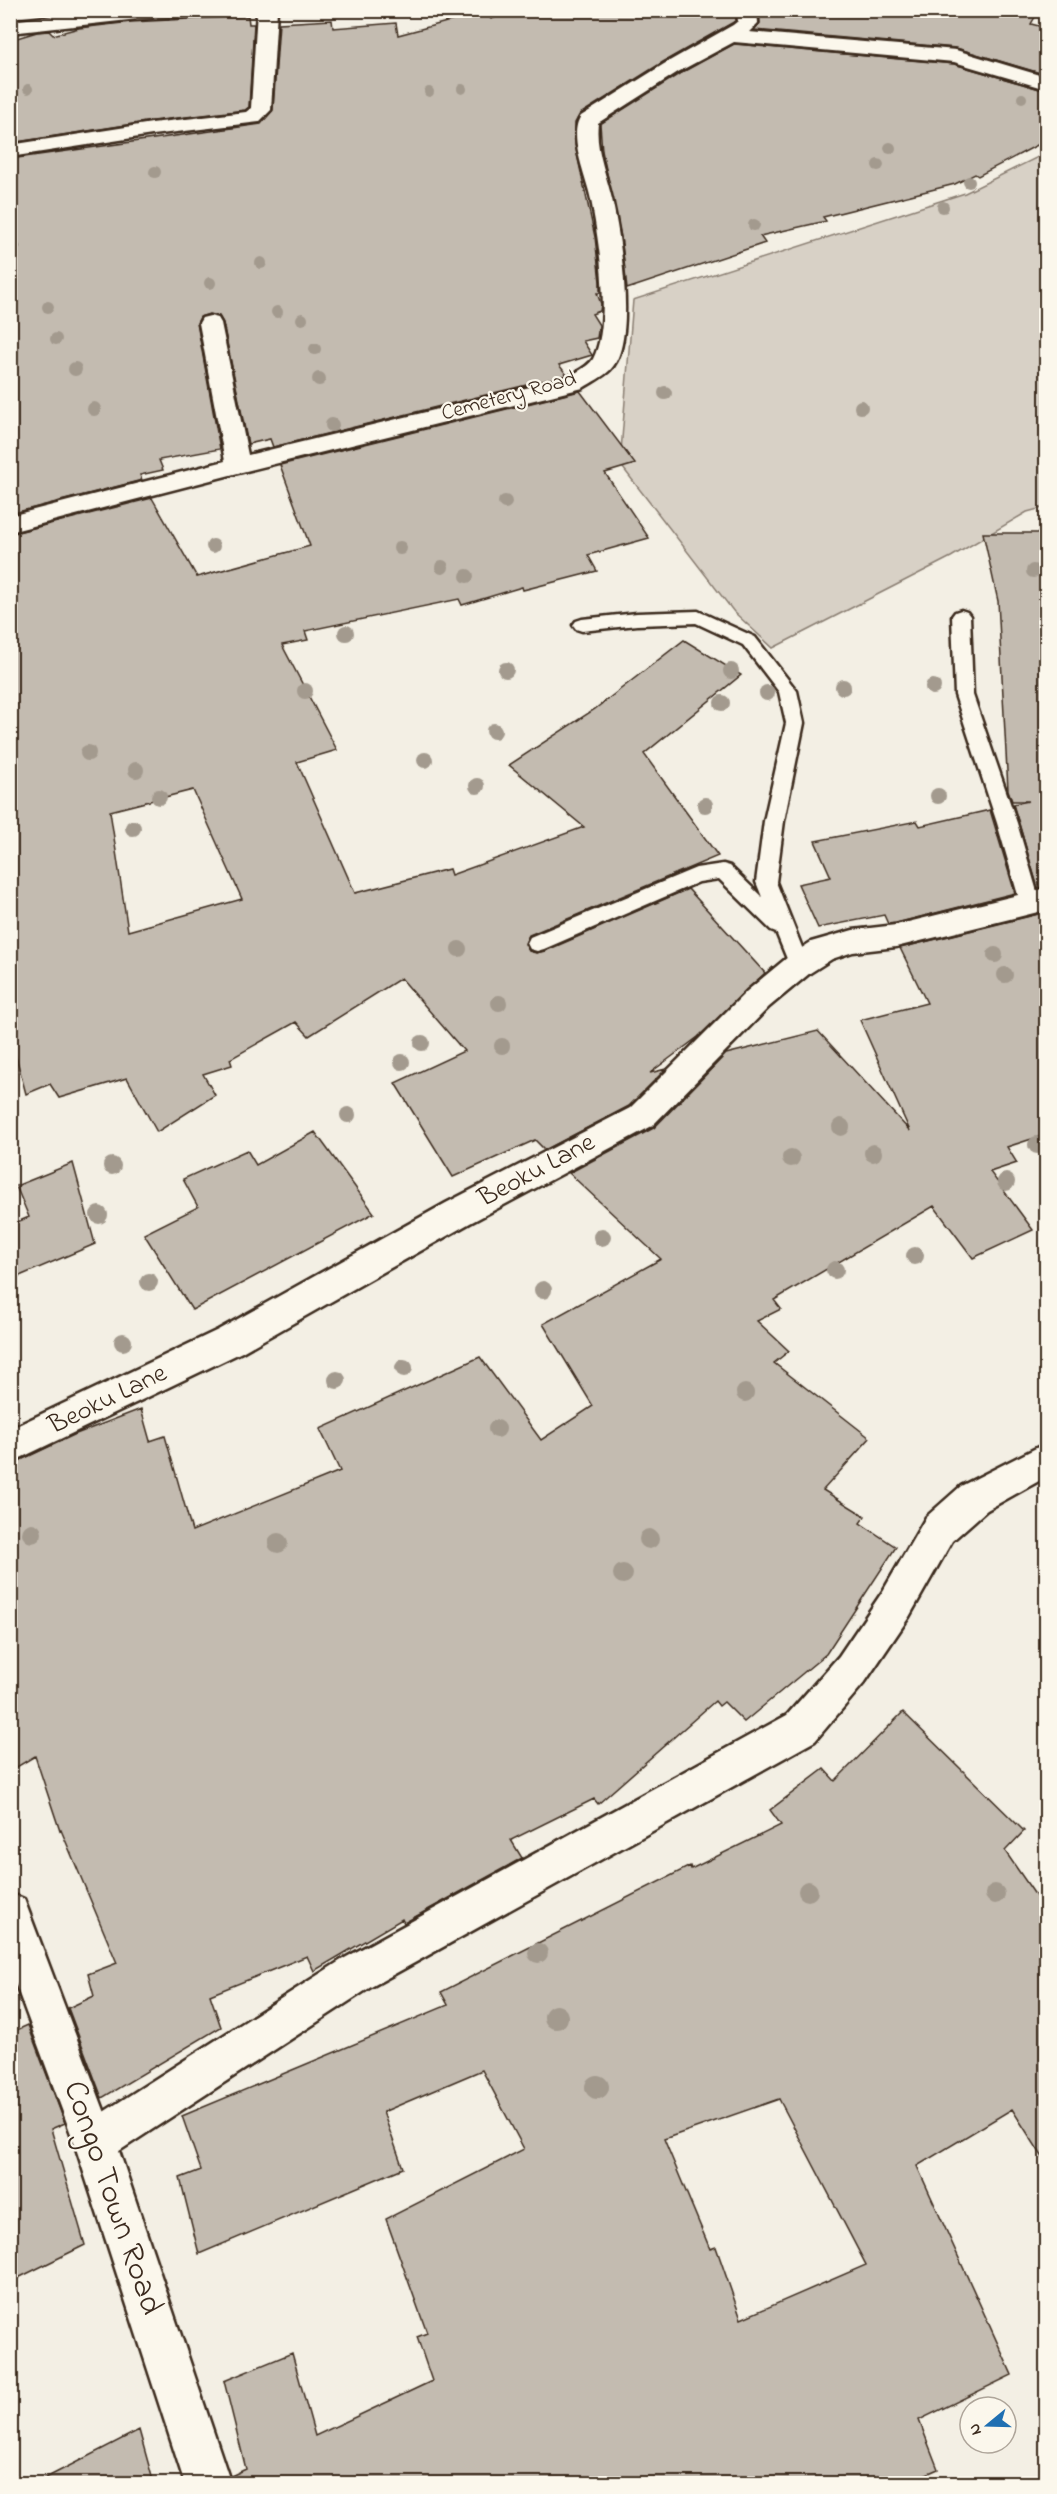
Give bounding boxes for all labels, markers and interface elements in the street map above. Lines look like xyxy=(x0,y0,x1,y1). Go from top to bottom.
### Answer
street label: Cemetery Road xyxy=(438,364,580,431)
street label: Beoku Lane xyxy=(471,1123,603,1219)
street label: Beoku Lane xyxy=(41,1354,175,1446)
street label: Congo Town Road xyxy=(50,2075,174,2321)
north arrow xyxy=(958,2395,1018,2455)
text: N xyxy=(963,2420,989,2438)

